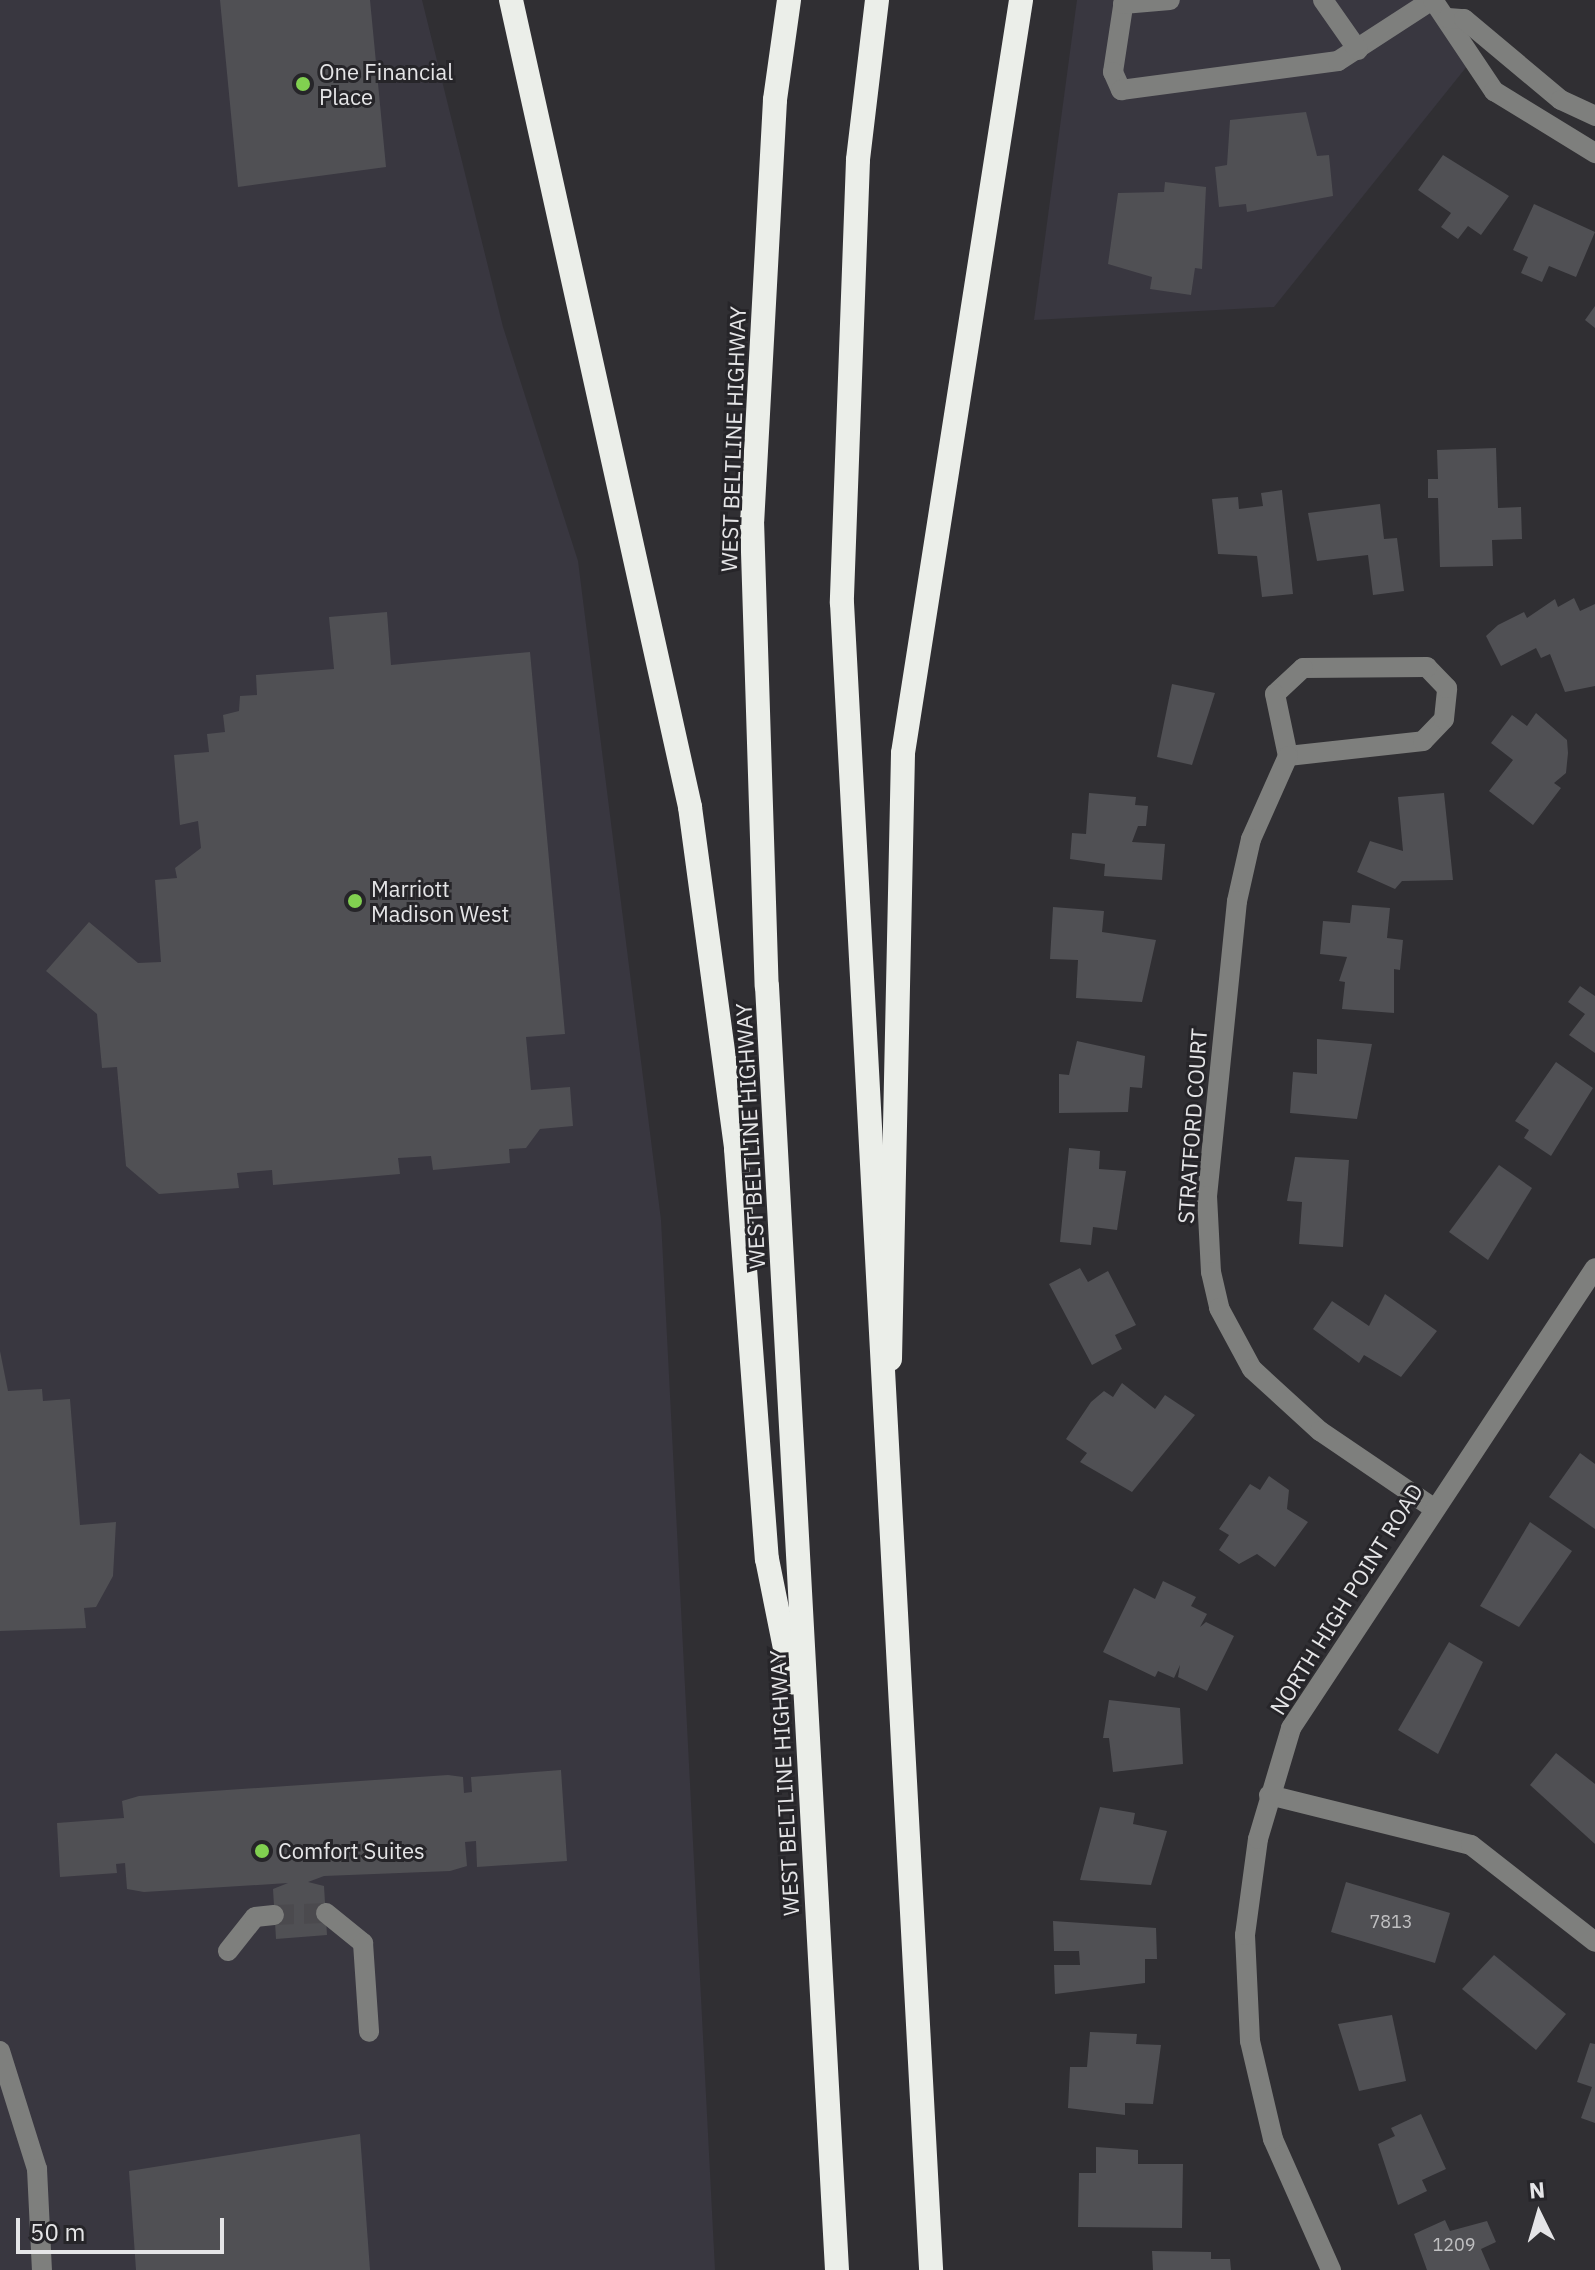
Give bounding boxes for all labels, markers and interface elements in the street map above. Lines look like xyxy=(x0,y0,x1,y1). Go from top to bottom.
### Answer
place label: One Financial Place xyxy=(319,58,453,110)
marker: One Financial Place xyxy=(294,75,312,93)
street label: WEST BELTLINE HIGHWAY xyxy=(715,306,751,572)
place label: Marriott Madison West xyxy=(371,875,509,926)
marker: Marriott Madison West xyxy=(346,892,364,910)
street label: WEST BELTLINE HIGHWAY xyxy=(730,1002,770,1270)
street label: STRATFORD COURT xyxy=(1172,1027,1212,1225)
street label: NORTH HIGH POINT ROAD xyxy=(1264,1479,1428,1719)
street label: WEST BELTLINE HIGHWAY xyxy=(764,1649,804,1917)
place label: Comfort Suites xyxy=(278,1838,425,1864)
marker: Comfort Suites xyxy=(253,1842,271,1860)
house number: 7813 xyxy=(1369,1911,1413,1933)
north arrow xyxy=(1499,2174,1579,2254)
text: N xyxy=(1528,2174,1546,2205)
scale bar xyxy=(20,2202,228,2252)
text: 50 m xyxy=(30,2216,85,2248)
house number: 1209 xyxy=(1432,2234,1476,2256)

